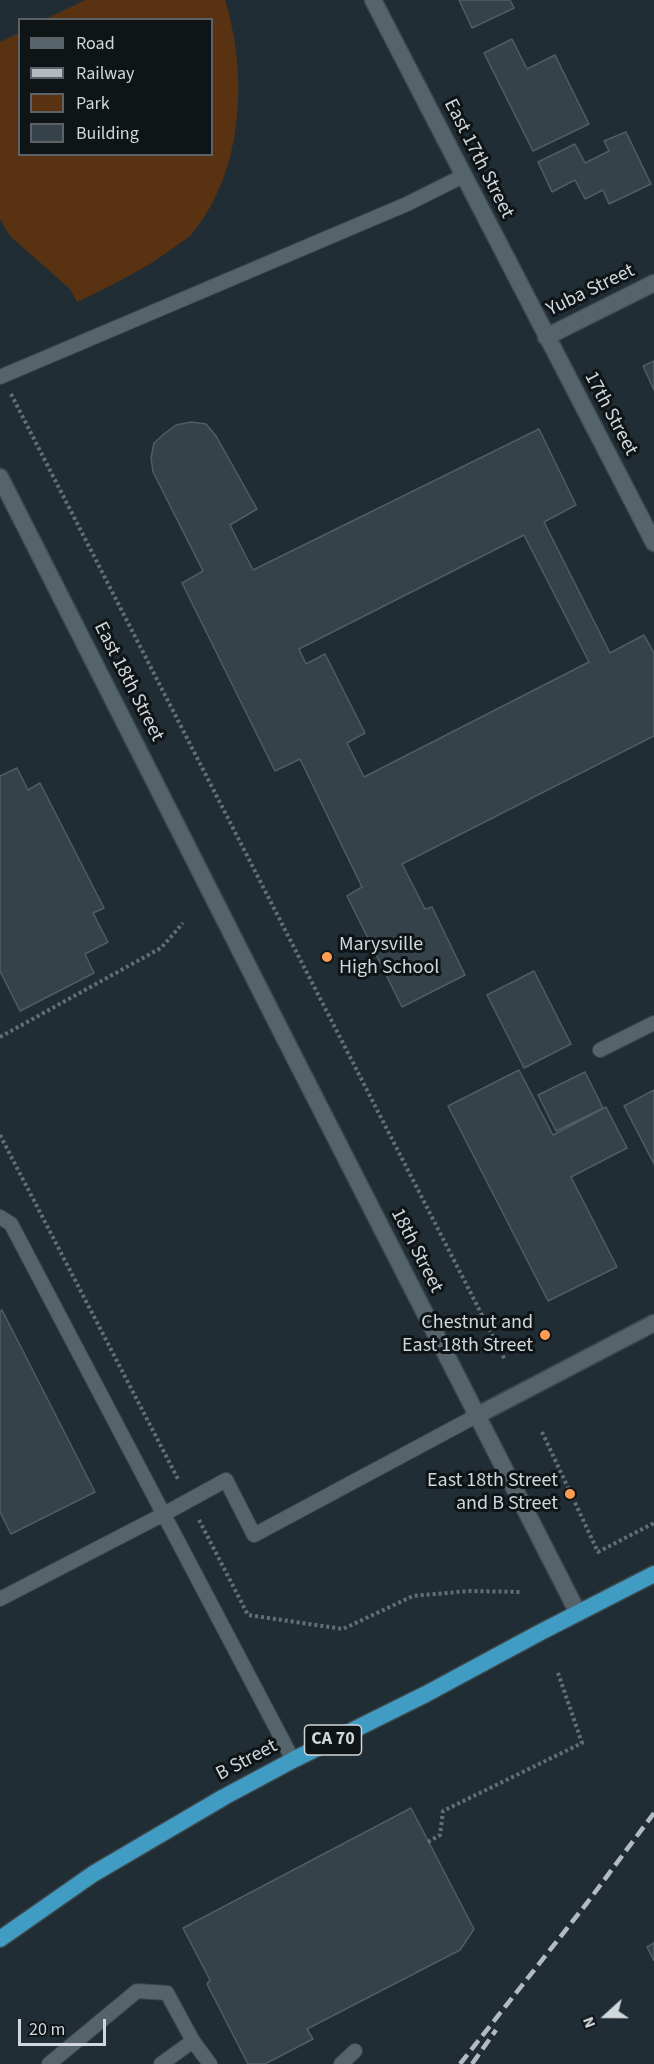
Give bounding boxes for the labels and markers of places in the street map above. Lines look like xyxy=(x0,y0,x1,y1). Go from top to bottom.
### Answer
place label: Marysville High School xyxy=(339,934,439,981)
marker: Marysville High School xyxy=(320,950,334,964)
place label: Chestnut and East 18th Street xyxy=(402,1312,533,1359)
marker: Chestnut and East 18th Street xyxy=(538,1328,552,1342)
place label: East 18th Street and B Street xyxy=(427,1470,558,1517)
marker: East 18th Street and B Street xyxy=(563,1487,577,1501)

